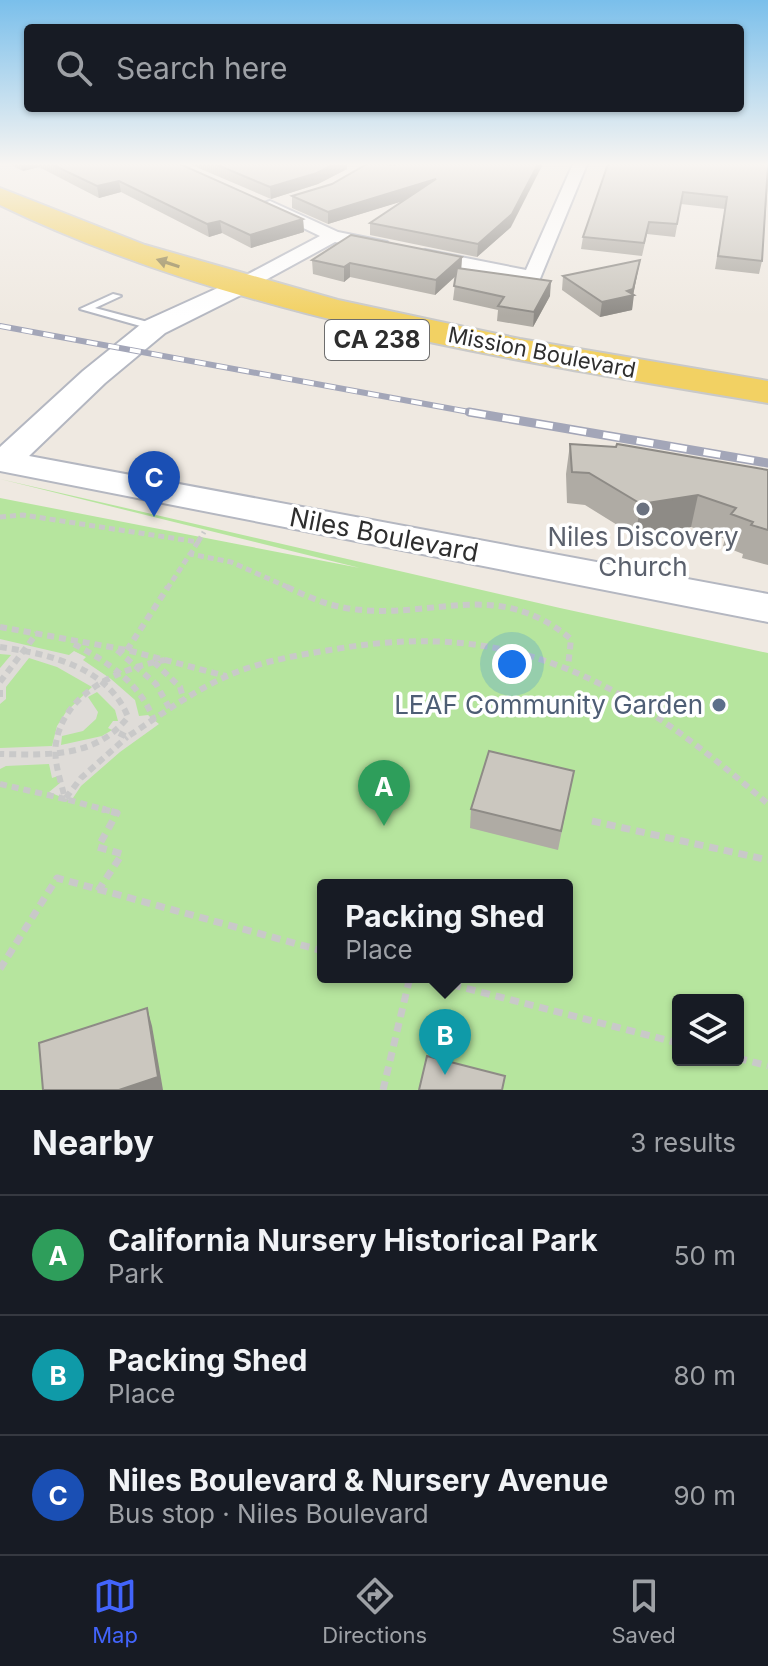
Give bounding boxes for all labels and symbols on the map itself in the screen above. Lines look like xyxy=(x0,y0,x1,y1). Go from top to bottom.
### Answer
one-way arrow xyxy=(155,256,179,268)
road number: CA 238 xyxy=(325,320,429,360)
street label: Mission Boulevard xyxy=(446,321,638,383)
pin: C xyxy=(128,451,180,517)
marker: Niles Discovery Church xyxy=(634,500,652,518)
street label: Niles Boulevard xyxy=(287,501,481,568)
place label: Niles Discovery Church xyxy=(547,521,739,582)
your location xyxy=(492,644,532,684)
place label: LEAF Community Garden xyxy=(394,689,703,720)
marker: LEAF Community Garden xyxy=(710,696,728,714)
pin: A xyxy=(358,760,410,826)
pin: B xyxy=(419,1009,471,1075)

